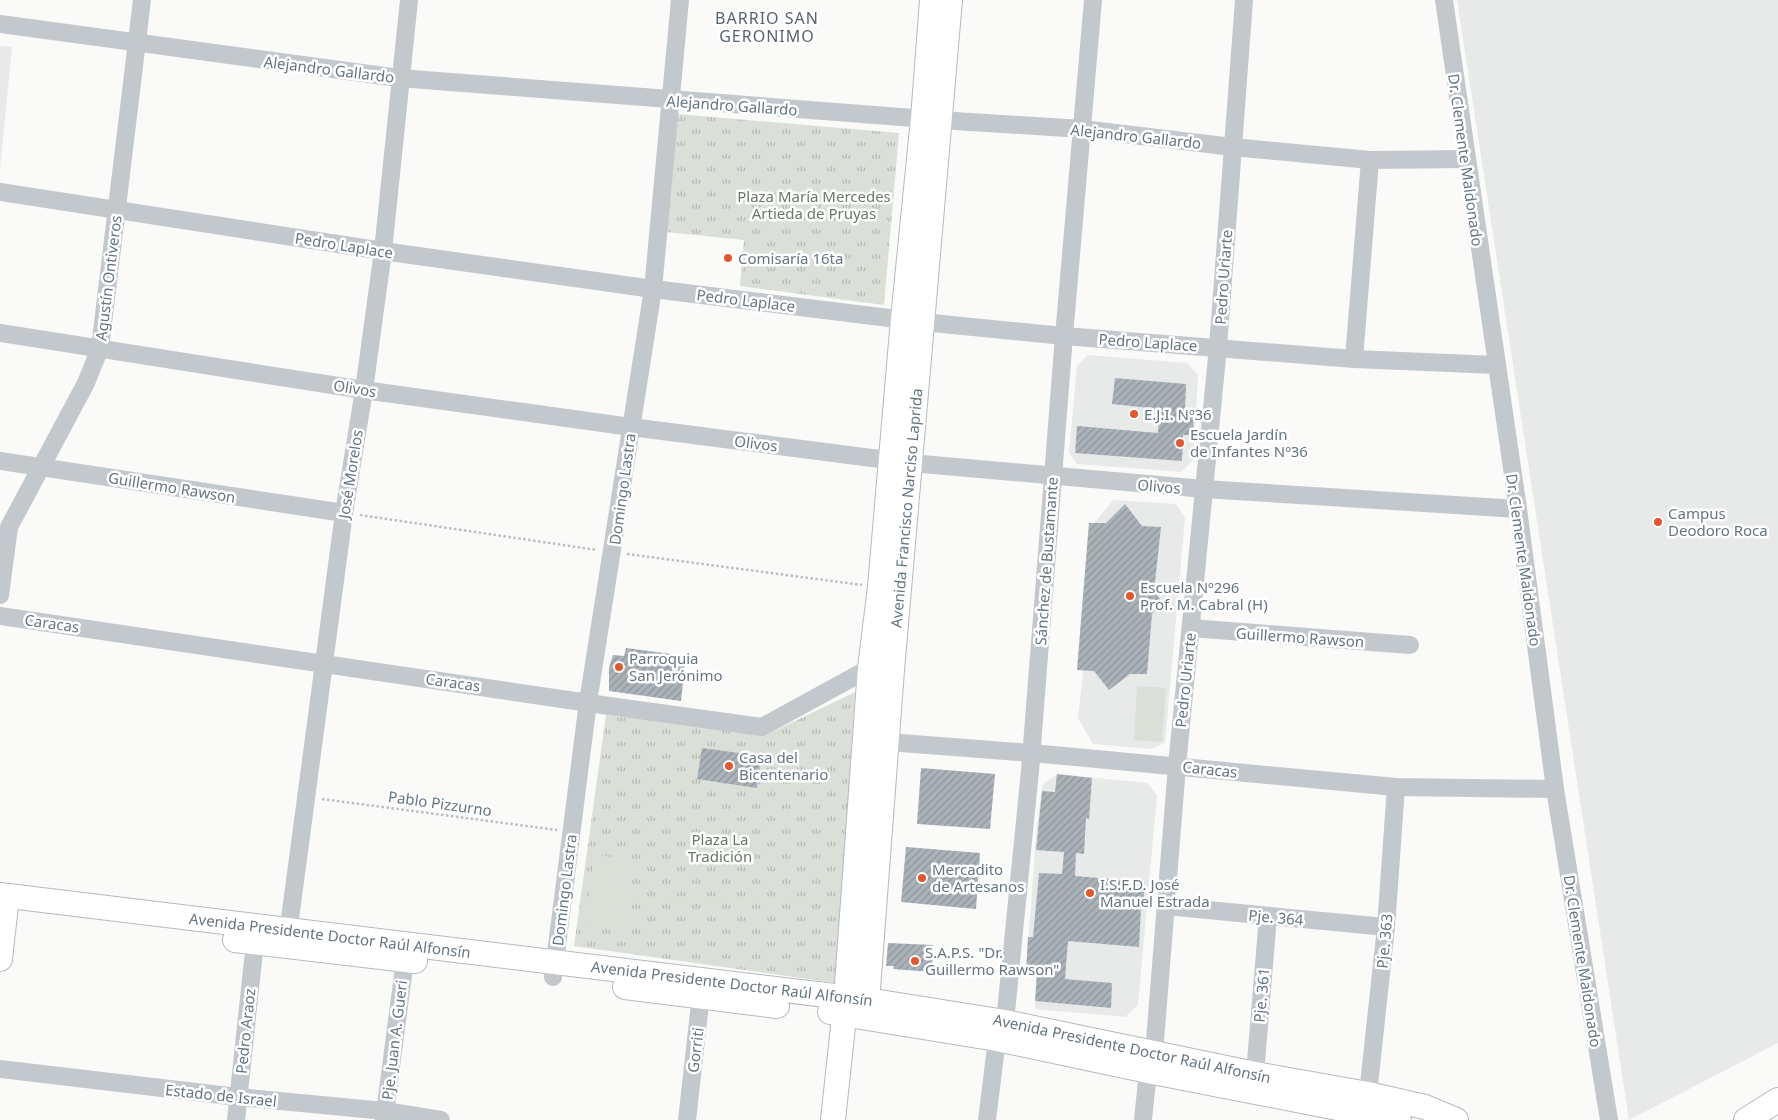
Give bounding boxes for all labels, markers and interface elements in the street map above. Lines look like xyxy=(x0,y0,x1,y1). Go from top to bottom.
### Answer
district label: BARRIO SAN GERONIMO xyxy=(715,7,819,47)
street label: Alejandro Gallardo xyxy=(263,51,395,87)
street label: Dr. Clemente Maldonado xyxy=(1444,72,1488,248)
street label: Alejandro Gallardo xyxy=(666,90,798,120)
street label: Alejandro Gallardo xyxy=(1070,119,1202,153)
park label: Plaza María Mercedes Artieda de Pruyas xyxy=(737,186,891,223)
street label: Agustín Ontiveros xyxy=(90,214,126,342)
street label: Pedro Laplace xyxy=(294,227,394,263)
street label: Pedro Uriarte xyxy=(1210,229,1236,325)
place label: Comisaría 16ta xyxy=(738,248,843,268)
marker: Comisaría 16ta xyxy=(722,252,734,264)
street label: Pedro Laplace xyxy=(696,284,796,316)
street label: Pedro Laplace xyxy=(1098,329,1198,355)
street label: Olivos xyxy=(332,375,378,401)
street label: Avenida Francisco Narciso Laprida xyxy=(886,387,926,629)
place label: E.J.I. Nº36 xyxy=(1144,404,1212,424)
marker: E.J.I. Nº36 xyxy=(1128,408,1140,420)
place label: Escuela Jardín de Infantes Nº36 xyxy=(1190,424,1308,461)
street label: José Morelos xyxy=(333,428,367,522)
street label: Olivos xyxy=(733,430,779,456)
street label: Domingo Lastra xyxy=(604,432,640,546)
marker: Escuela Jardín de Infantes Nº36 xyxy=(1174,437,1186,449)
street label: Guillermo Rawson xyxy=(107,467,237,507)
street label: Dr. Clemente Maldonado xyxy=(1502,472,1546,648)
street label: Olivos xyxy=(1137,474,1181,498)
street label: Sánchez de Bustamante xyxy=(1030,476,1062,646)
place label: Campus Deodoro Roca xyxy=(1668,503,1768,540)
marker: Campus Deodoro Roca xyxy=(1652,516,1664,528)
place label: Escuela Nº296 Prof. M. Cabral (H) xyxy=(1140,577,1268,614)
marker: Escuela Nº296 Prof. M. Cabral (H) xyxy=(1124,590,1136,602)
street label: Caracas xyxy=(23,609,81,637)
street label: Guillermo Rawson xyxy=(1235,623,1365,651)
street label: Pedro Uriarte xyxy=(1170,632,1200,728)
place label: Parroquia San Jerónimo xyxy=(629,648,723,685)
marker: Parroquia San Jerónimo xyxy=(613,661,625,673)
street label: Caracas xyxy=(424,668,482,696)
place label: Casa del Bicentenario xyxy=(739,747,828,784)
street label: Caracas xyxy=(1182,756,1238,782)
marker: Casa del Bicentenario xyxy=(723,760,735,772)
street label: Pablo Pizzurno xyxy=(387,786,493,820)
park label: Plaza La Tradición xyxy=(688,829,752,866)
street label: Domingo Lastra xyxy=(547,833,581,947)
place label: Mercadito de Artesanos xyxy=(932,859,1024,896)
marker: Mercadito de Artesanos xyxy=(916,872,928,884)
street label: Dr. Clemente Maldonado xyxy=(1559,873,1607,1049)
place label: I.S.F.D. José Manuel Estrada xyxy=(1100,874,1210,911)
marker: I.S.F.D. José Manuel Estrada xyxy=(1084,887,1096,899)
street label: Pje. 364 xyxy=(1248,905,1305,929)
street label: Avenida Presidente Doctor Raúl Alfonsín xyxy=(188,908,472,962)
street label: Pje. 363 xyxy=(1372,913,1396,969)
place label: S.A.P.S. "Dr. Guillermo Rawson" xyxy=(925,942,1060,979)
marker: S.A.P.S. "Dr. Guillermo Rawson" xyxy=(909,955,921,967)
street label: Avenida Presidente Doctor Raúl Alfonsín xyxy=(590,956,874,1010)
street label: Pje. 361 xyxy=(1249,967,1273,1023)
street label: Pje. Juan A. Gueri xyxy=(377,979,411,1101)
street label: Pedro Araoz xyxy=(231,987,259,1075)
street label: Avenida Presidente Doctor Raúl Alfonsín xyxy=(991,1009,1273,1087)
street label: Gorriti xyxy=(682,1026,708,1074)
street label: Estado de Israel xyxy=(164,1079,278,1111)

